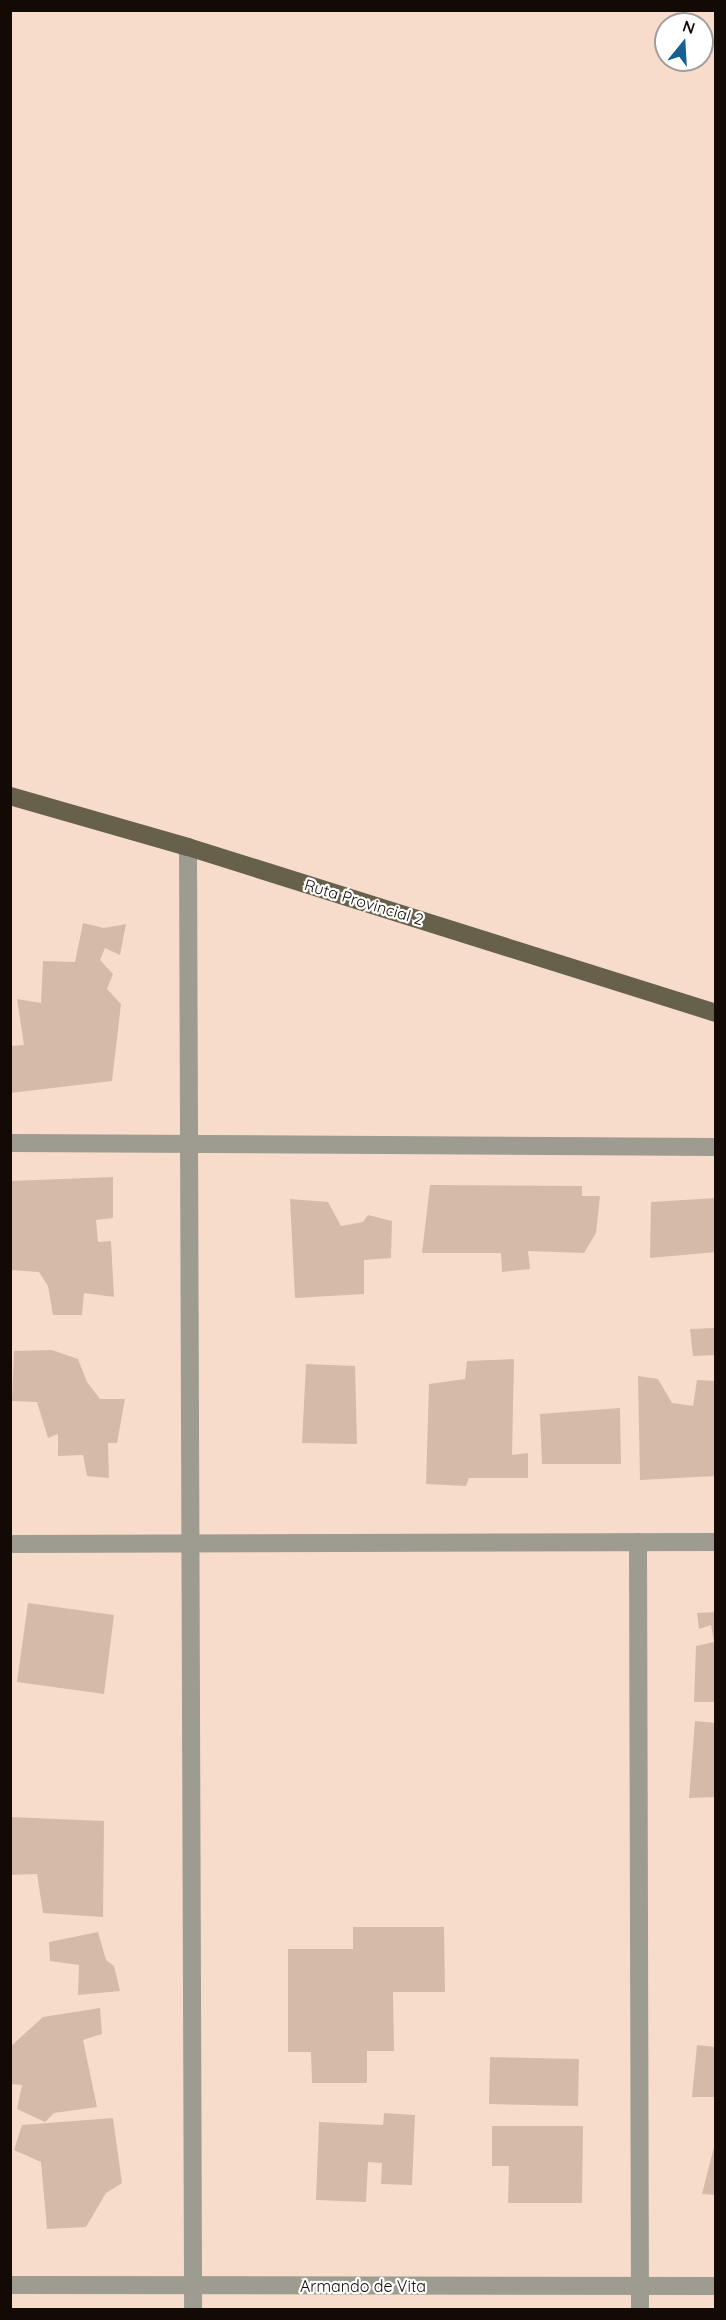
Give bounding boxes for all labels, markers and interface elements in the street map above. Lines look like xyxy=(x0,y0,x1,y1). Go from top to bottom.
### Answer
north arrow xyxy=(654,12,714,72)
text: N xyxy=(680,15,698,38)
street label: Ruta Provincial 2 xyxy=(302,875,426,929)
street label: Armando de Vita xyxy=(300,2276,426,2296)

